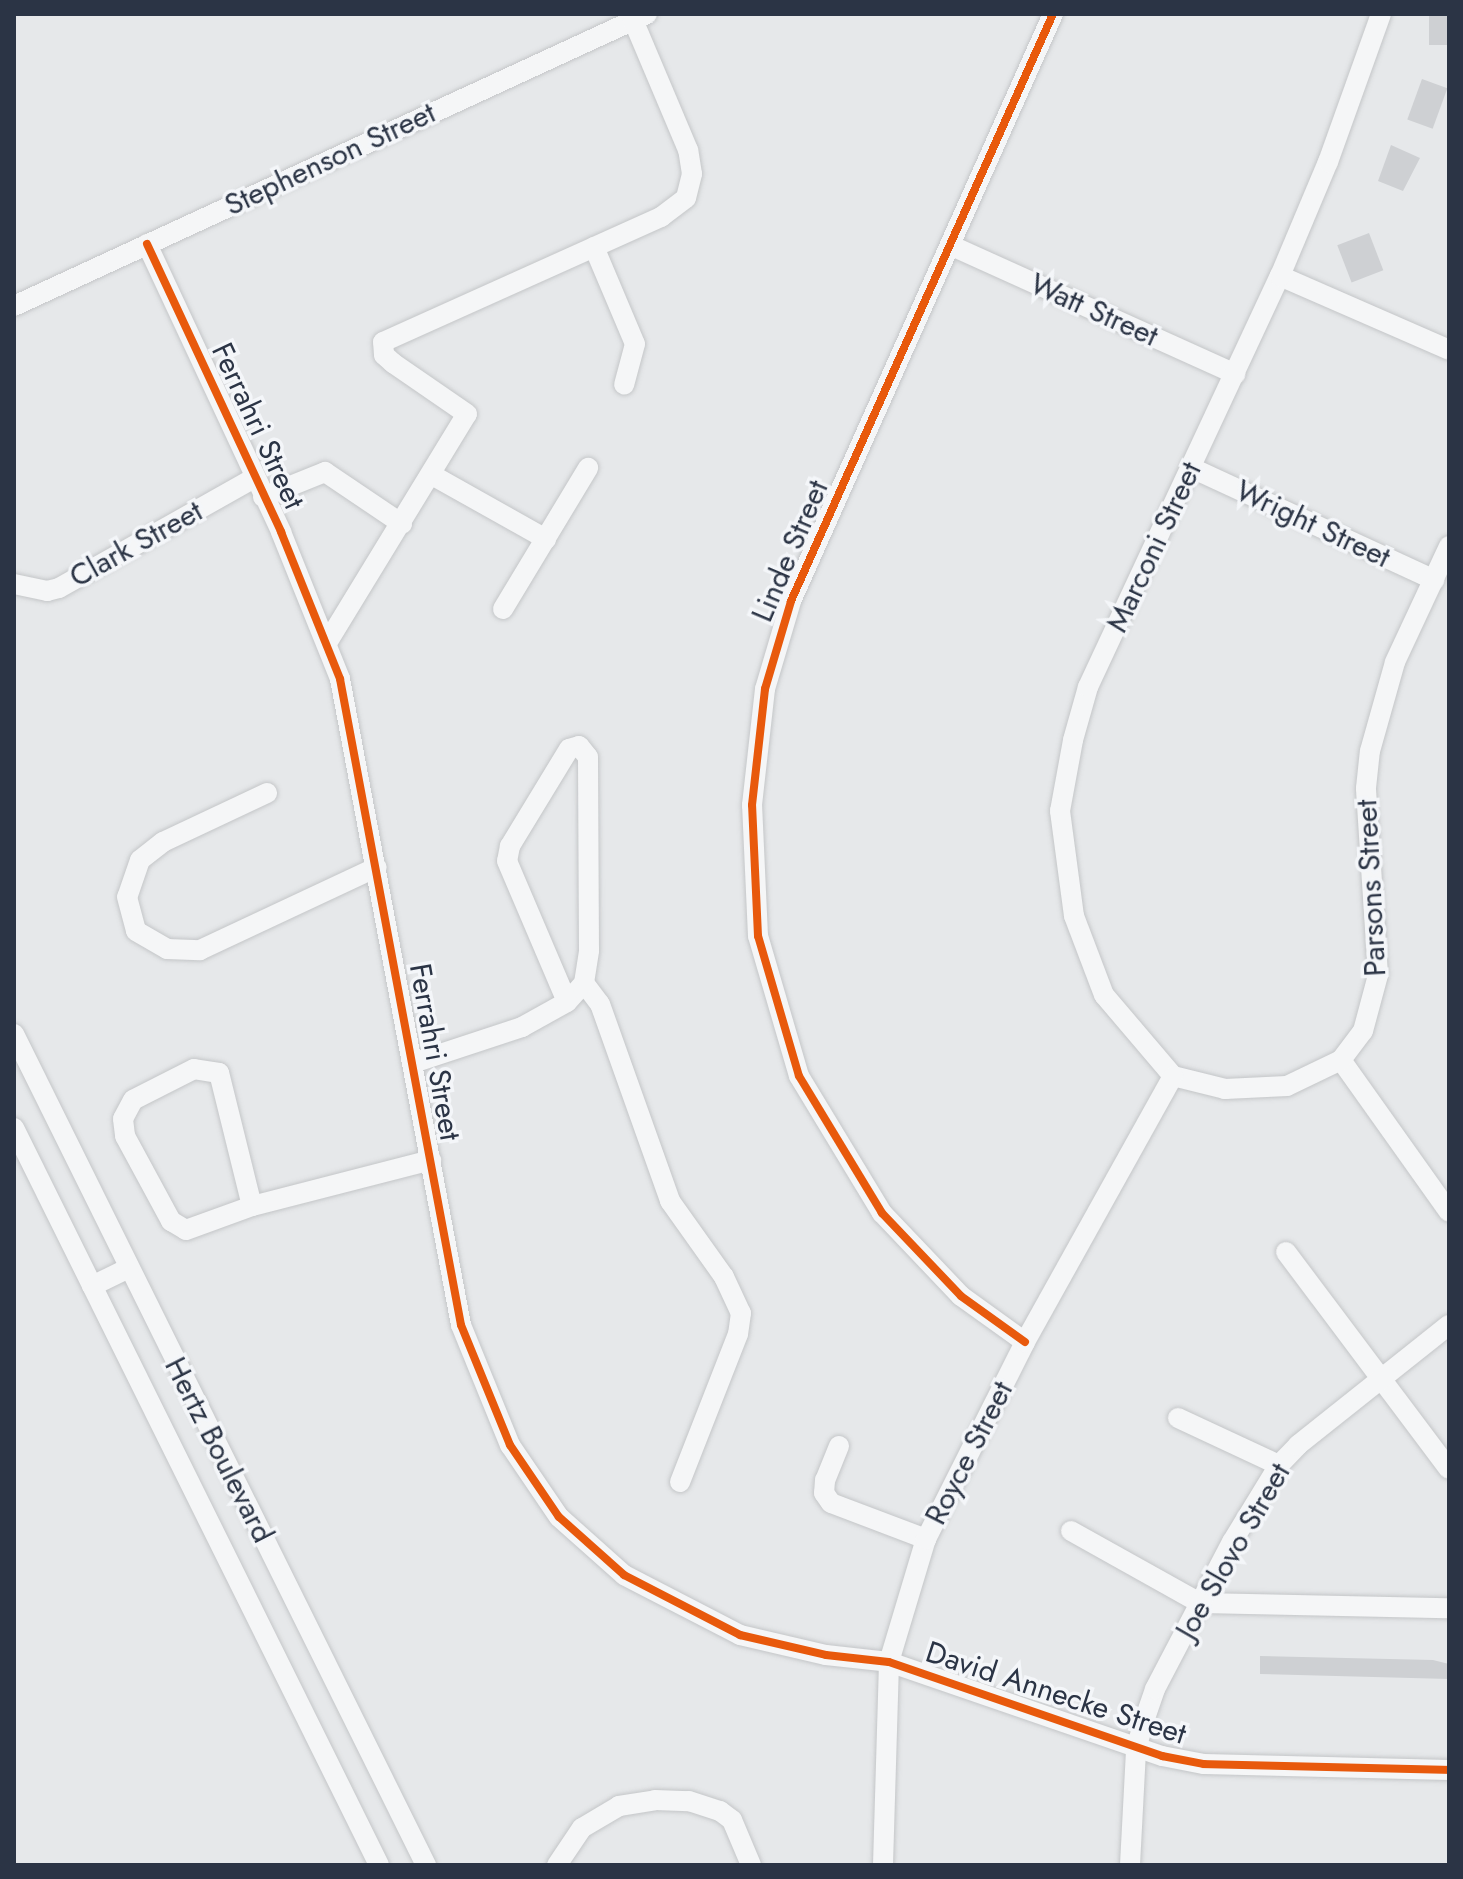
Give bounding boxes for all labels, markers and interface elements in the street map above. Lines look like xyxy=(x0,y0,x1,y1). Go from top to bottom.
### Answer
street label: Stephenson Street xyxy=(219,95,441,223)
street label: Watt Street xyxy=(1025,266,1163,354)
street label: Ferrahri Street xyxy=(204,337,312,515)
street label: Marconi Street xyxy=(1099,456,1209,638)
street label: Wright Street xyxy=(1230,473,1396,575)
street label: Linde Street xyxy=(744,475,836,627)
street label: Clark Street xyxy=(63,493,209,595)
street label: Parsons Street xyxy=(1348,799,1394,977)
street label: Ferrahri Street xyxy=(402,961,468,1143)
street label: Hertz Boulevard xyxy=(157,1351,281,1549)
street label: Royce Street xyxy=(918,1375,1020,1531)
street label: Joe Slovo Street xyxy=(1168,1457,1298,1645)
street label: David Annecke Street xyxy=(921,1634,1191,1752)

